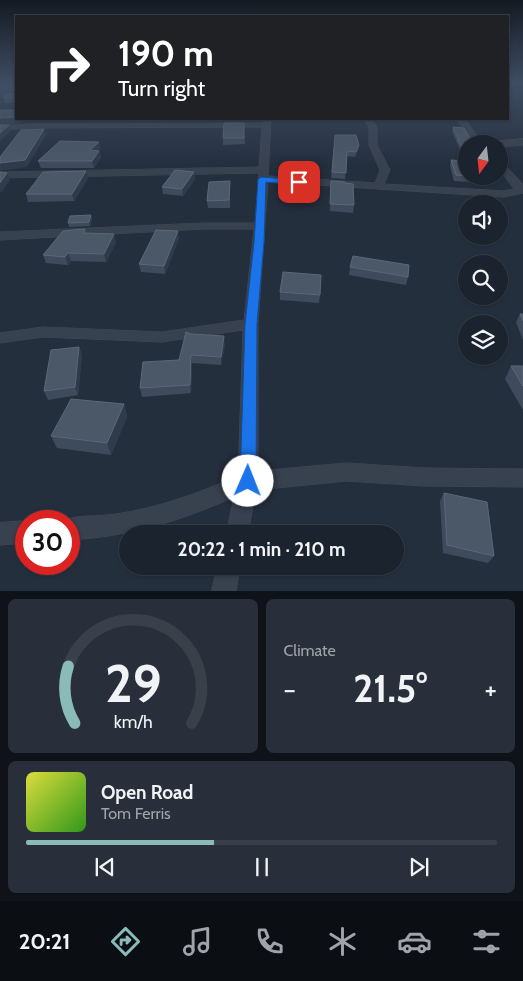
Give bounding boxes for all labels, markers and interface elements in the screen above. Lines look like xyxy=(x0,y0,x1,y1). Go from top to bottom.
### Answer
text: 190 m xyxy=(118,32,214,75)
icon: right xyxy=(35,35,100,100)
text: Turn right xyxy=(118,75,205,102)
north arrow xyxy=(458,135,508,185)
map controls xyxy=(458,135,508,365)
pin xyxy=(278,161,320,203)
icon: arrive xyxy=(285,168,313,196)
button: sound xyxy=(458,195,508,245)
button: search xyxy=(458,255,508,305)
button: layers xyxy=(458,315,508,365)
position arrow xyxy=(221,454,273,506)
speed limit sign: 30 xyxy=(15,510,80,575)
text: 20:22 · 1 min · 210 m xyxy=(178,538,345,561)
text: Climate xyxy=(284,641,336,660)
text: 29 xyxy=(104,652,161,715)
text: 21.5° xyxy=(353,665,427,712)
text: − xyxy=(284,672,296,706)
text: + xyxy=(485,672,497,706)
text: km/h xyxy=(113,711,152,732)
text: Open Road xyxy=(101,781,193,804)
text: Tom Ferris xyxy=(101,804,171,823)
icon: previous xyxy=(91,853,119,881)
icon: pause xyxy=(248,853,276,881)
icon: next xyxy=(405,853,433,881)
icon: directions xyxy=(108,924,143,959)
icon: music xyxy=(180,924,215,959)
icon: phone xyxy=(252,924,287,959)
icon: climate xyxy=(325,924,360,959)
icon: car xyxy=(397,924,432,959)
icon: filters xyxy=(469,924,504,959)
text: 20:21 xyxy=(19,928,70,955)

